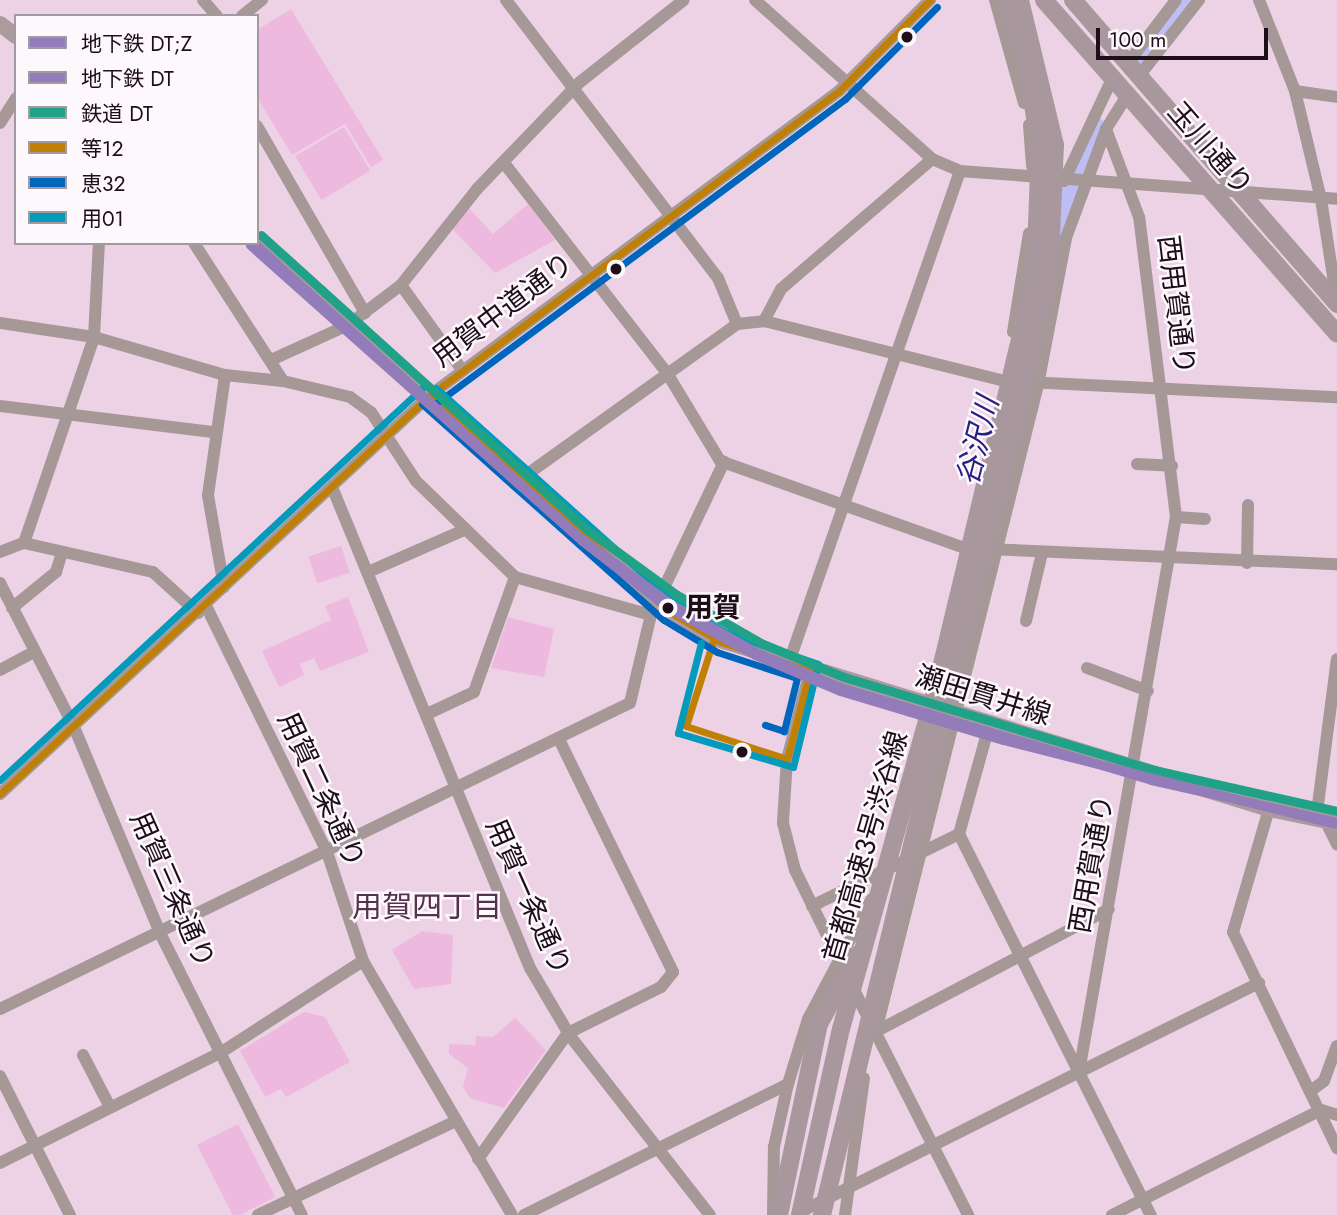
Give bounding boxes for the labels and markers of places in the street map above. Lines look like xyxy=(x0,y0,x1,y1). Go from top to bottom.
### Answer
unlabelled marker xyxy=(900,30,914,44)
unlabelled marker xyxy=(609,262,623,276)
place label: 用賀 xyxy=(685,591,741,625)
marker: 用賀 xyxy=(657,597,679,619)
unlabelled marker xyxy=(735,745,749,759)

